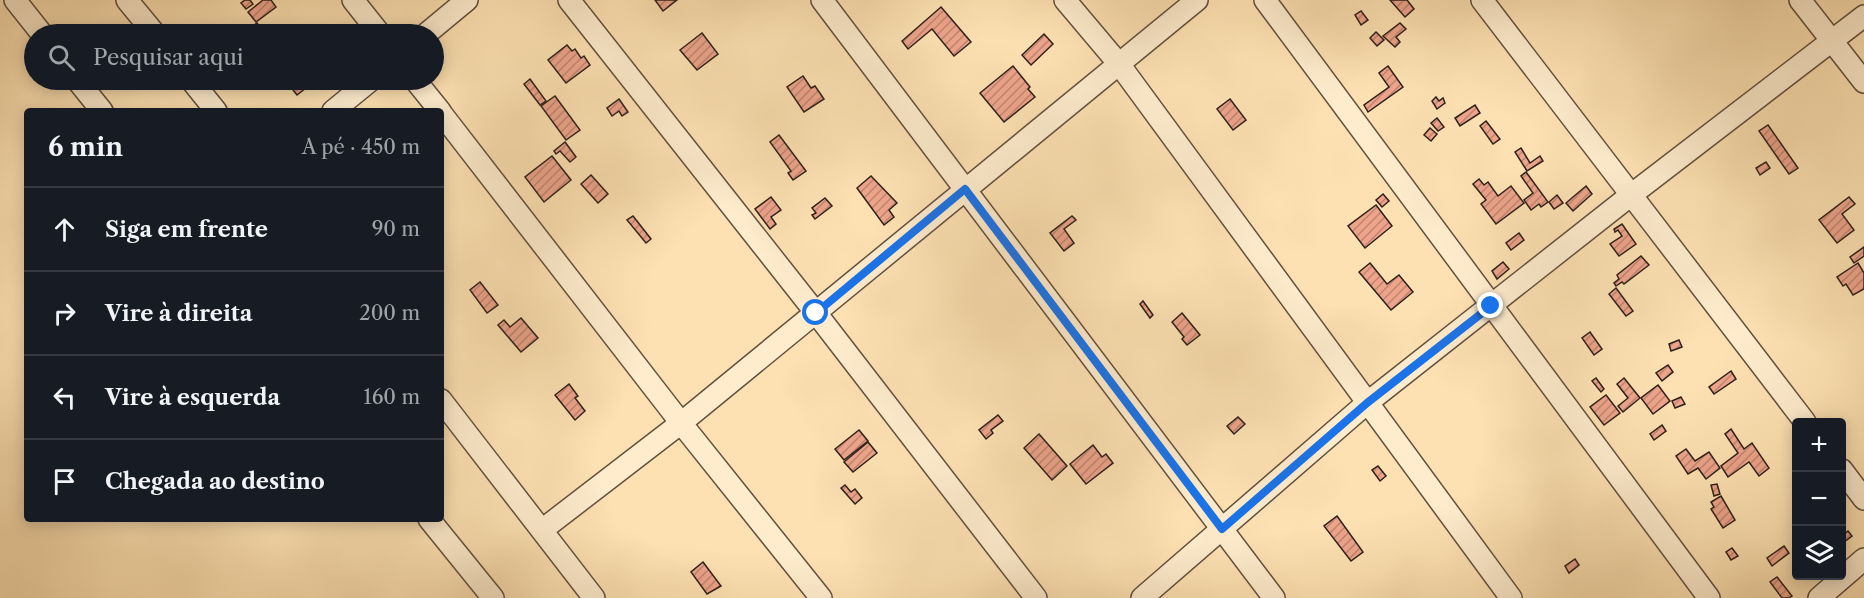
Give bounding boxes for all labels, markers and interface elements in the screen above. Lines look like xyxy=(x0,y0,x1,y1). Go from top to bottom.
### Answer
search box xyxy=(24,24,444,90)
icon: search xyxy=(45,41,78,74)
text: Pesquisar aqui xyxy=(93,44,243,71)
text: 6 min xyxy=(48,131,123,163)
text: A pé · 450 m xyxy=(302,135,420,159)
icon: ahead xyxy=(48,213,81,246)
text: Siga em frente xyxy=(105,216,268,243)
text: 90 m xyxy=(372,217,420,241)
route end xyxy=(1477,292,1503,318)
icon: right xyxy=(48,297,81,330)
route start xyxy=(802,299,828,325)
text: Vire à direita xyxy=(105,300,252,327)
text: 200 m xyxy=(359,301,420,325)
icon: left xyxy=(48,381,81,414)
text: Vire à esquerda xyxy=(105,384,280,411)
text: 160 m xyxy=(363,385,420,409)
map controls xyxy=(1792,418,1846,580)
button: + xyxy=(1792,418,1846,472)
icon: arrive xyxy=(48,465,81,498)
text: Chegada ao destino xyxy=(105,468,325,495)
button: − xyxy=(1792,472,1846,526)
button: layers xyxy=(1792,526,1846,580)

